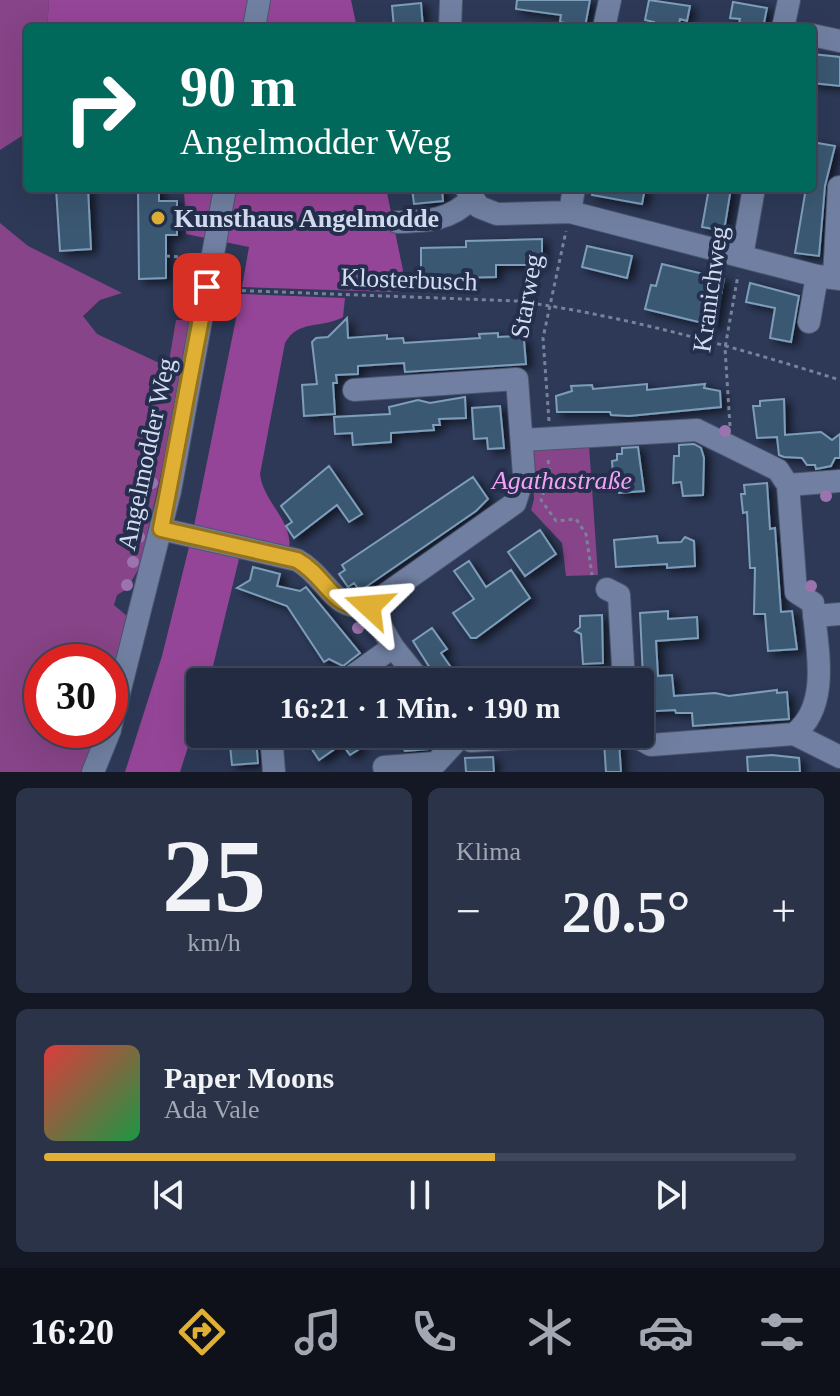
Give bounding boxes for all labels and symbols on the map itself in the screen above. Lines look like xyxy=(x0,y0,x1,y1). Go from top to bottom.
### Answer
place label: Kunsthaus Angelmodde xyxy=(174,204,439,233)
marker: Kunsthaus Angelmodde xyxy=(149,209,167,227)
street label: Kranichweg xyxy=(687,224,734,354)
street label: Starweg xyxy=(505,252,548,341)
pin xyxy=(173,253,241,321)
street label: Klosterbusch xyxy=(340,263,478,296)
street label: Angelmodder Weg xyxy=(112,355,181,553)
park label: Agathastraße xyxy=(490,466,632,495)
position arrow xyxy=(327,564,411,648)
speed limit sign: 30 xyxy=(24,644,128,748)

